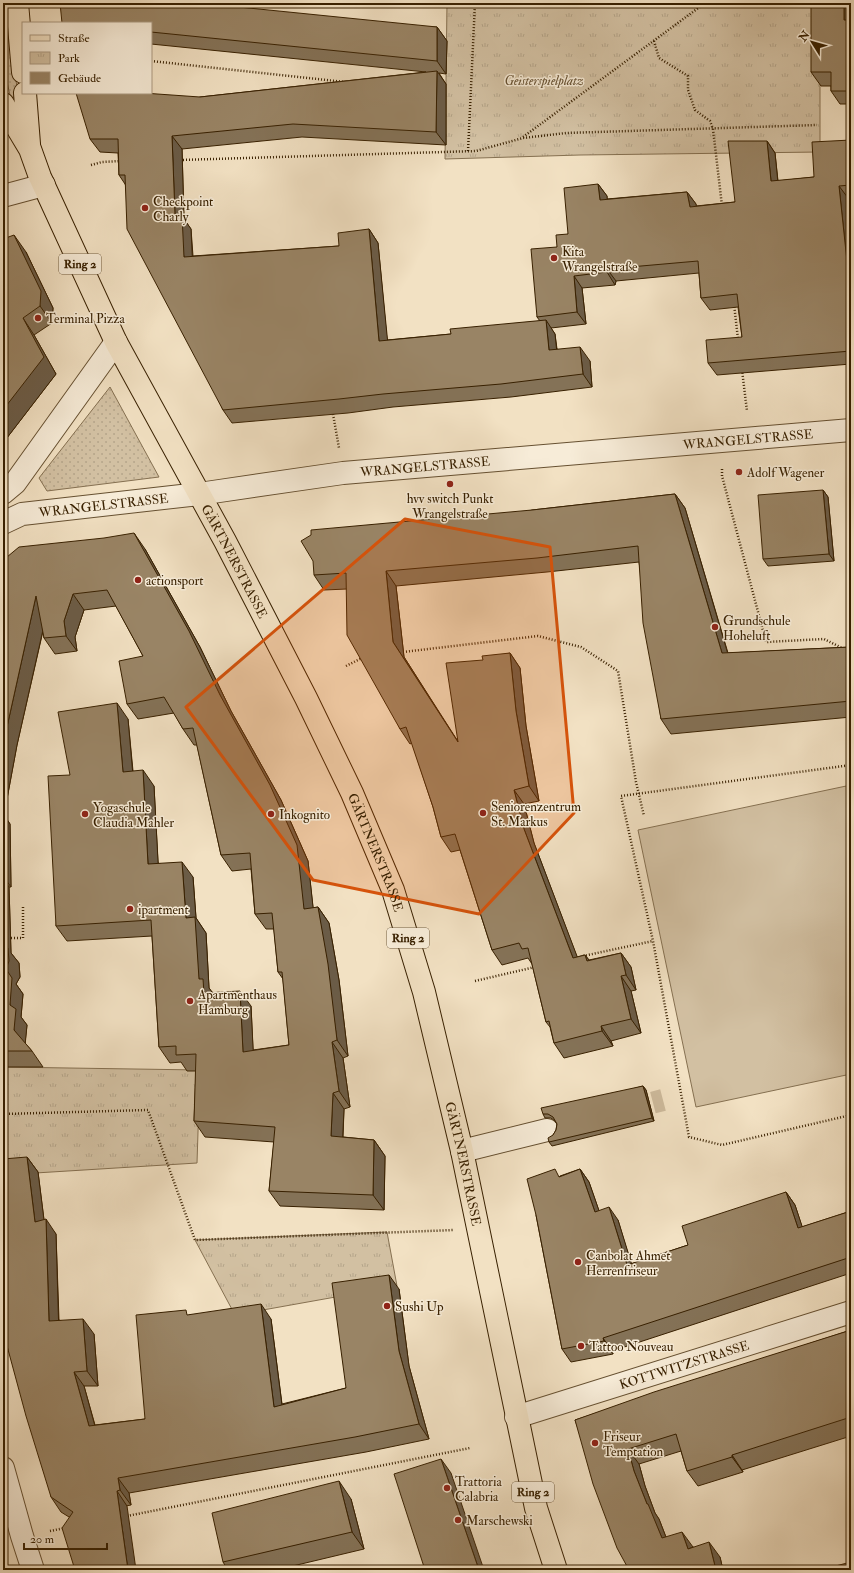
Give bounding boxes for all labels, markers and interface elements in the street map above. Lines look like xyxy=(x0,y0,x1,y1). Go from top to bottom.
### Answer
legend xyxy=(22,22,152,94)
north arrow xyxy=(792,22,832,62)
text: N xyxy=(796,28,813,45)
text: Straße xyxy=(58,31,89,46)
text: Park xyxy=(58,51,80,66)
text: Gebäude xyxy=(58,71,101,86)
park label: Geisterspielplatz xyxy=(504,73,584,89)
place label: Checkpoint Charly xyxy=(153,194,213,226)
marker: Checkpoint Charly xyxy=(140,203,150,213)
place label: Kita Wrangelstraße xyxy=(561,244,638,275)
marker: Kita Wrangelstraße xyxy=(549,253,559,263)
road number: Ring 2 xyxy=(59,254,101,274)
place label: Terminal Pizza xyxy=(46,311,126,327)
marker: Terminal Pizza xyxy=(33,313,43,323)
street label: WRANGELSTRASSE xyxy=(681,426,814,453)
street label: WRANGELSTRASSE xyxy=(359,454,491,481)
place label: Adolf Wagener xyxy=(746,465,825,481)
marker: Adolf Wagener xyxy=(734,467,744,477)
marker: hvv switch Punkt Wrangelstraße xyxy=(445,479,455,489)
street label: WRANGELSTRASSE xyxy=(37,491,169,521)
place label: hvv switch Punkt Wrangelstraße xyxy=(407,491,493,522)
street label: GÄRTNERSTRASSE xyxy=(197,502,270,621)
place label: actionsport xyxy=(146,573,204,590)
marker: actionsport xyxy=(133,575,143,585)
place label: Grundschule Hoheluft xyxy=(723,613,791,644)
marker: Grundschule Hoheluft xyxy=(710,622,720,632)
street label: GÄRTNERSTRASSE xyxy=(344,791,406,914)
place label: Seniorenzentrum St. Markus xyxy=(491,799,581,830)
place label: Yogaschule Claudia Mahler xyxy=(93,800,174,831)
place label: Inkognito xyxy=(279,807,330,823)
marker: Seniorenzentrum St. Markus xyxy=(478,808,488,818)
marker: Yogaschule Claudia Mahler xyxy=(80,809,90,819)
marker: Inkognito xyxy=(266,809,276,819)
place label: ipartment xyxy=(138,902,189,919)
marker: ipartment xyxy=(125,904,135,914)
road number: Ring 2 xyxy=(387,928,429,948)
place label: Apartmenthaus Hamburg xyxy=(197,987,277,1018)
marker: Apartmenthaus Hamburg xyxy=(185,996,195,1006)
street label: GÄRTNERSTRASSE xyxy=(441,1100,484,1227)
place label: Canbolat Ahmet Herrenfriseur xyxy=(586,1248,670,1279)
marker: Canbolat Ahmet Herrenfriseur xyxy=(573,1257,583,1267)
place label: Sushi Up xyxy=(395,1299,444,1316)
marker: Sushi Up xyxy=(382,1301,392,1311)
street label: KOTTWITZSTRASSE xyxy=(617,1337,751,1393)
place label: Tattoo Nouveau xyxy=(589,1339,674,1355)
marker: Tattoo Nouveau xyxy=(576,1341,586,1351)
place label: Friseur Temptation xyxy=(603,1429,663,1461)
marker: Friseur Temptation xyxy=(590,1438,600,1448)
place label: Trattoria Calabria xyxy=(455,1474,502,1505)
road number: Ring 2 xyxy=(512,1482,554,1502)
marker: Trattoria Calabria xyxy=(442,1483,452,1493)
place label: Marschewski xyxy=(466,1513,533,1529)
marker: Marschewski xyxy=(453,1515,463,1525)
scale bar xyxy=(24,1525,107,1551)
text: 20 m xyxy=(30,1532,55,1547)

